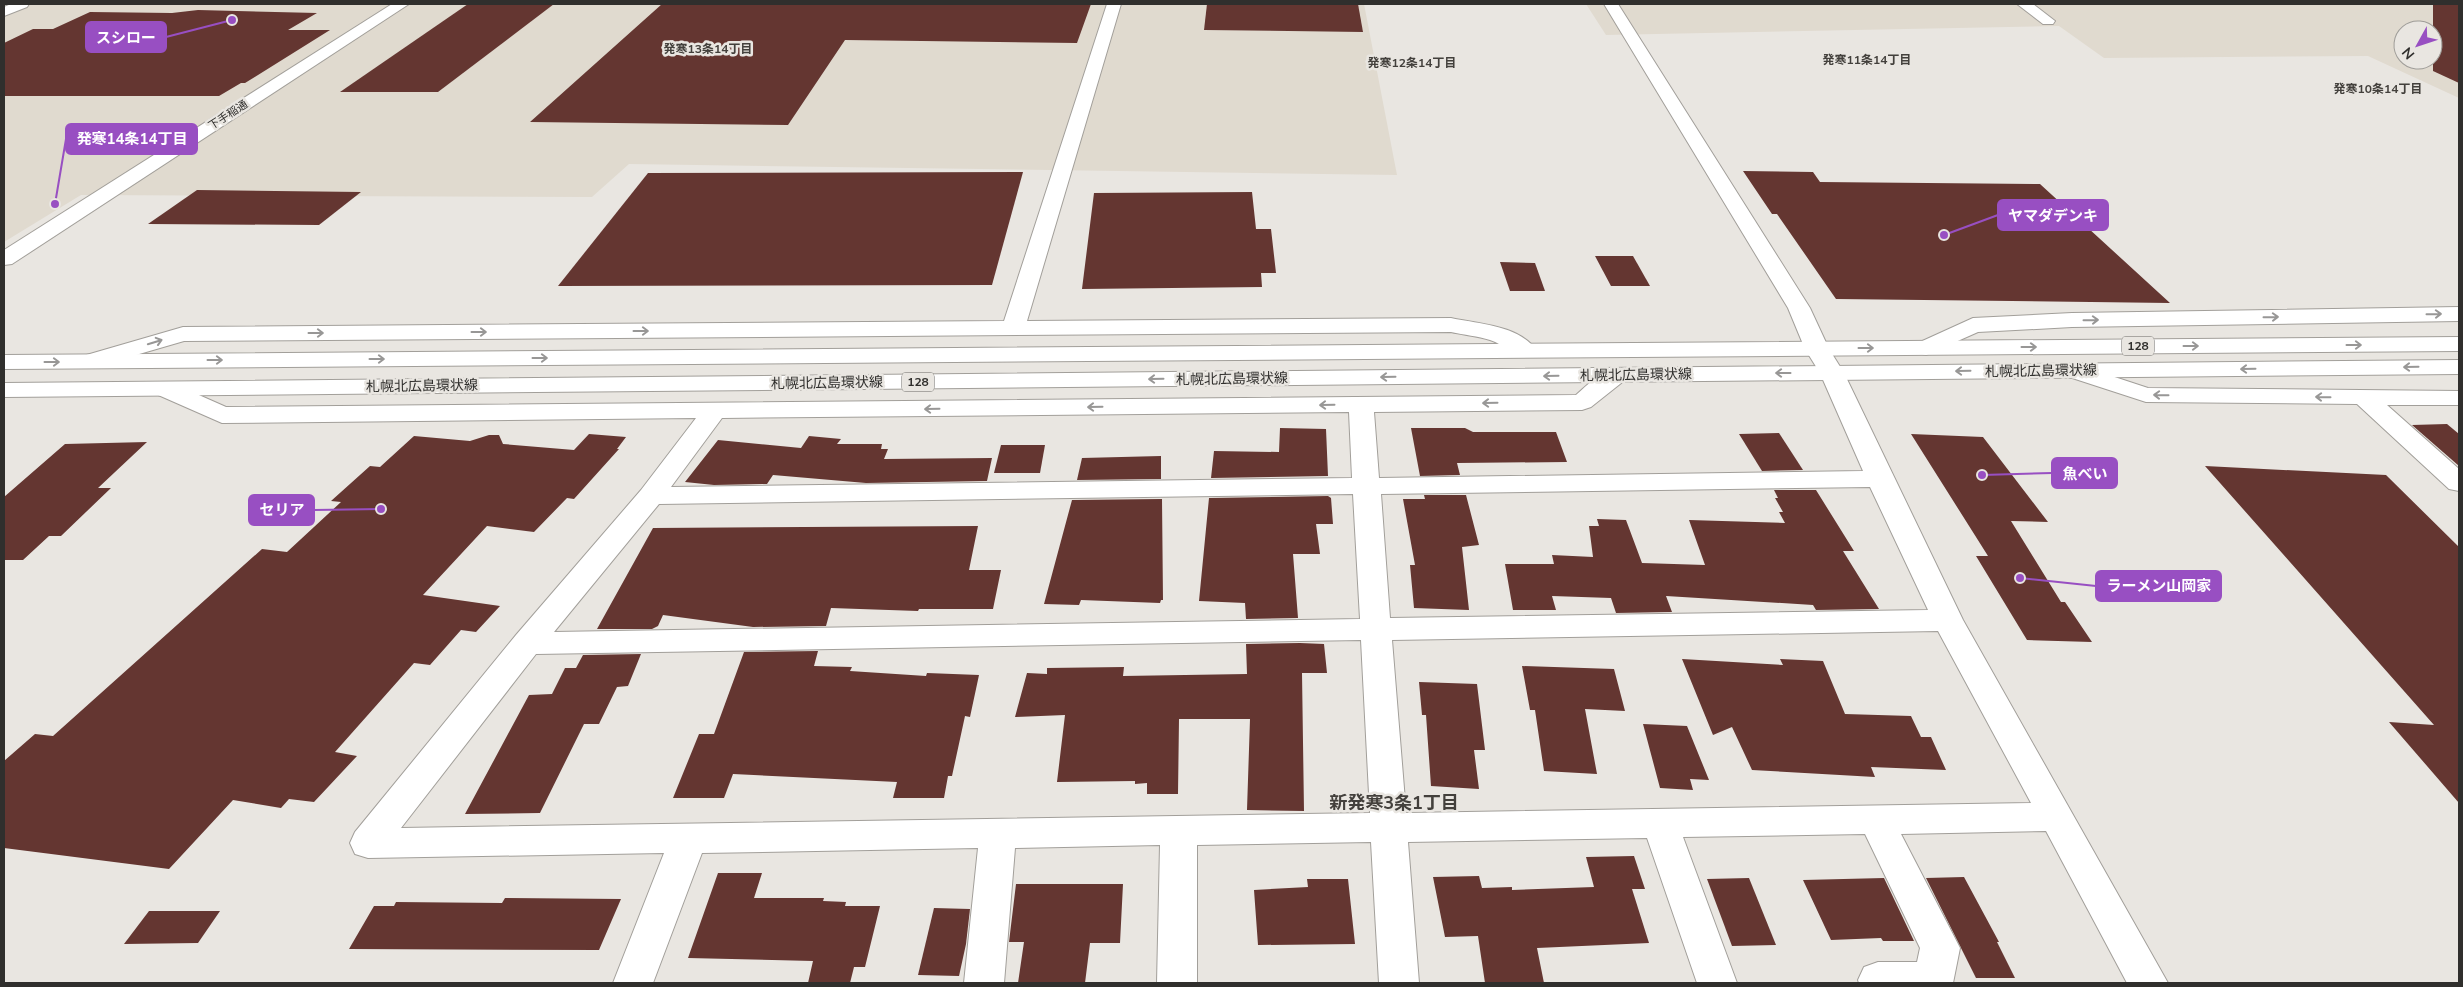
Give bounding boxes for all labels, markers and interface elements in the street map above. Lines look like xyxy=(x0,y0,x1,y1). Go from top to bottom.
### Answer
north arrow xyxy=(2393,20,2443,70)
callout: スシロー xyxy=(86,22,166,52)
text: スシロー xyxy=(96,28,156,48)
district label: 発寒13条14丁目 xyxy=(664,41,752,57)
text: N xyxy=(2398,43,2419,63)
district label: 発寒11条14丁目 xyxy=(1823,52,1911,68)
district label: 発寒12条14丁目 xyxy=(1368,55,1456,71)
district label: 発寒10条14丁目 xyxy=(2334,81,2422,97)
street label: 下手稲通 xyxy=(205,97,251,133)
callout: 発寒14条14丁目 xyxy=(66,124,197,154)
text: 発寒14条14丁目 xyxy=(76,129,188,149)
callout: ヤマダデンキ xyxy=(1998,200,2108,230)
text: ヤマダデンキ xyxy=(2008,206,2098,226)
one-way arrow xyxy=(2426,309,2442,319)
one-way arrow xyxy=(2263,312,2279,322)
one-way arrow xyxy=(2083,315,2099,325)
one-way arrow xyxy=(632,326,649,336)
one-way arrow xyxy=(470,327,486,337)
one-way arrow xyxy=(308,328,324,338)
road number: 128 xyxy=(2122,336,2154,356)
one-way arrow xyxy=(147,337,163,347)
one-way arrow xyxy=(2345,340,2361,350)
one-way arrow xyxy=(2182,341,2199,351)
one-way arrow xyxy=(2020,342,2036,352)
one-way arrow xyxy=(1858,343,1874,353)
one-way arrow xyxy=(532,353,548,363)
one-way arrow xyxy=(369,354,385,364)
one-way arrow xyxy=(206,355,223,365)
one-way arrow xyxy=(44,357,60,367)
street label: 札幌北広島環状線 xyxy=(1985,361,2097,381)
one-way arrow xyxy=(2403,362,2419,372)
one-way arrow xyxy=(2240,364,2256,374)
street label: 札幌北広島環状線 xyxy=(1580,365,1692,385)
one-way arrow xyxy=(1955,367,1971,376)
one-way arrow xyxy=(1776,368,1792,378)
street label: 札幌北広島環状線 xyxy=(1176,369,1288,389)
one-way arrow xyxy=(1543,371,1559,380)
road number: 128 xyxy=(902,372,934,392)
one-way arrow xyxy=(1381,372,1397,382)
street label: 札幌北広島環状線 xyxy=(771,373,883,393)
one-way arrow xyxy=(1148,374,1164,384)
street label: 札幌北広島環状線 xyxy=(366,376,478,396)
one-way arrow xyxy=(2153,390,2169,400)
one-way arrow xyxy=(2315,393,2331,402)
one-way arrow xyxy=(1482,398,1498,408)
one-way arrow xyxy=(1319,400,1336,410)
one-way arrow xyxy=(1087,402,1103,412)
one-way arrow xyxy=(924,404,940,413)
callout: 魚べい xyxy=(2052,458,2117,488)
text: 魚べい xyxy=(2062,464,2108,484)
callout: セリア xyxy=(249,495,314,525)
text: セリア xyxy=(259,500,305,520)
callout: ラーメン山岡家 xyxy=(2096,571,2221,601)
text: ラーメン山岡家 xyxy=(2107,576,2211,596)
district label: 新発寒3条1丁目 xyxy=(1329,791,1459,815)

